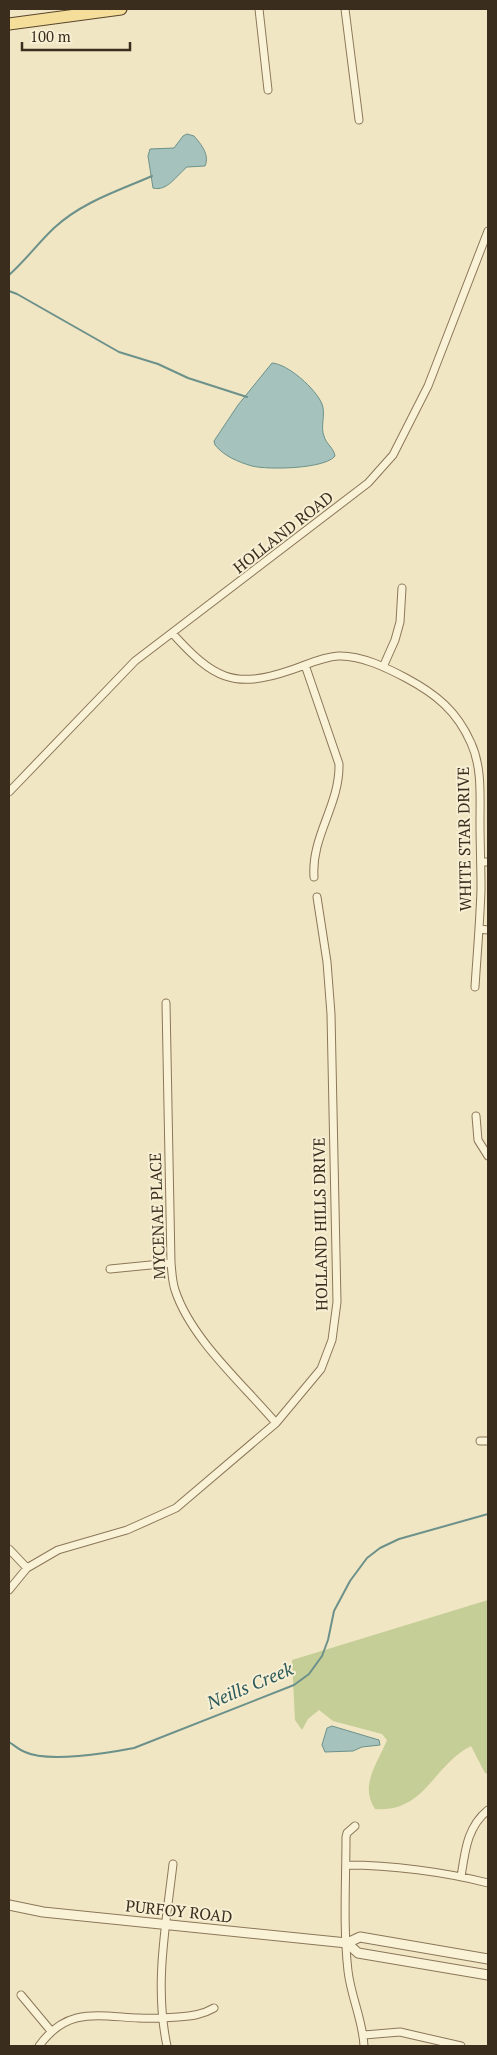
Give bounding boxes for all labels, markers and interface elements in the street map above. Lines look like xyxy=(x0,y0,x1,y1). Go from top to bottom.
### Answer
scale bar xyxy=(22,20,130,52)
text: 100 m xyxy=(30,26,71,46)
street label: HOLLAND ROAD xyxy=(228,486,338,578)
street label: WHITE STAR DRIVE xyxy=(452,766,476,912)
street label: HOLLAND HILLS DRIVE xyxy=(307,1137,333,1311)
street label: MYCENAE PLACE xyxy=(144,1152,170,1280)
water label: Neills Creek xyxy=(202,1656,297,1714)
street label: PURFOY ROAD xyxy=(124,1894,234,1928)

